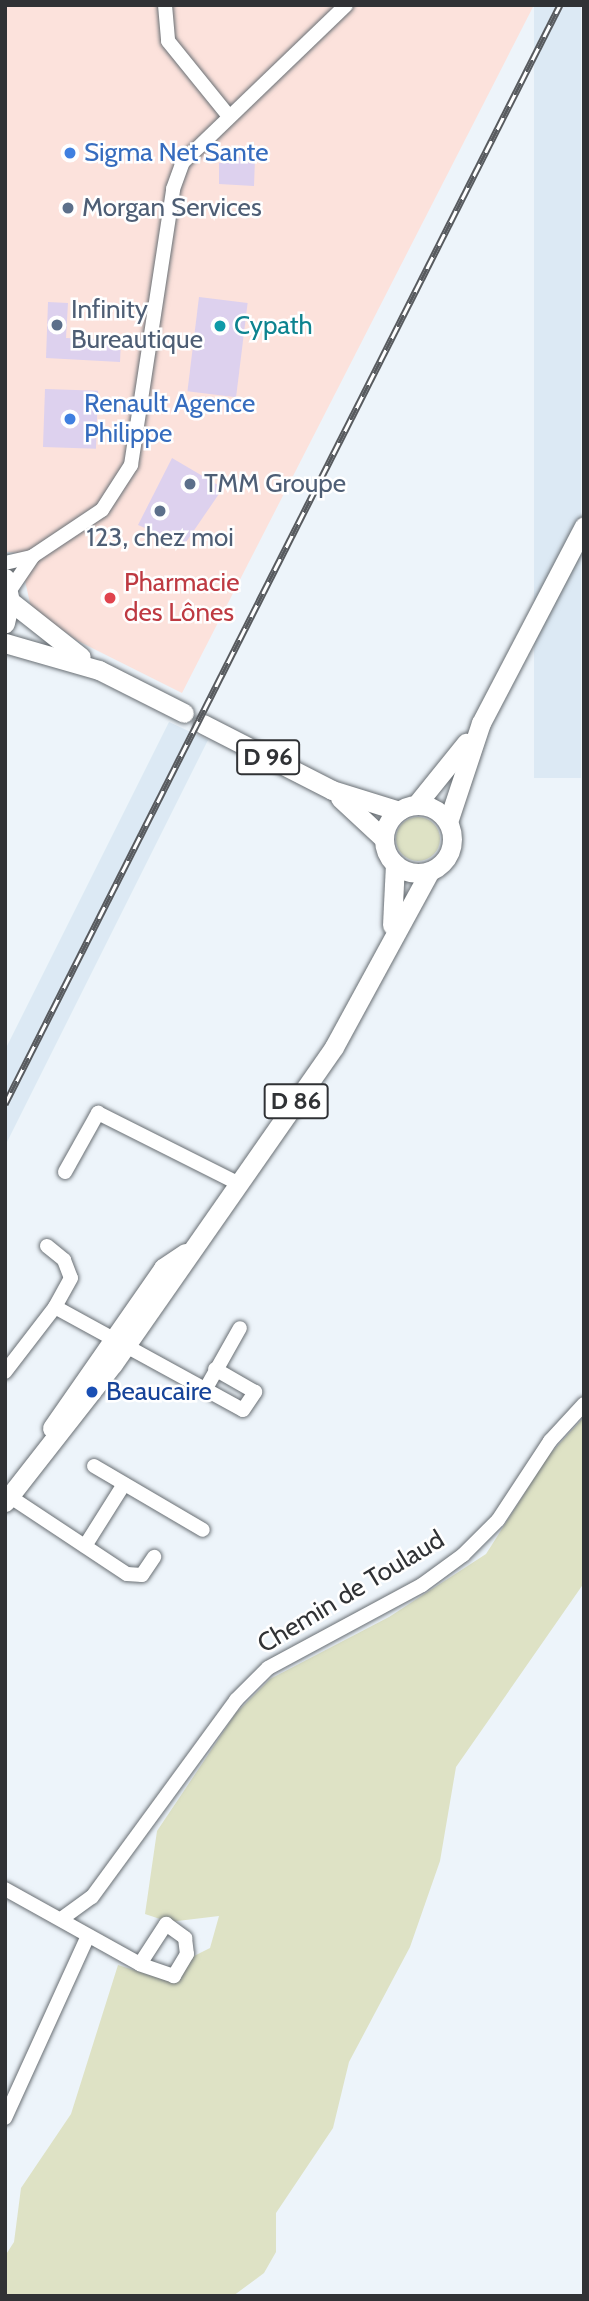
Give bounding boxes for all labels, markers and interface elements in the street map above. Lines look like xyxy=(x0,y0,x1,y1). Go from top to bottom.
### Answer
place label: Sigma Net Sante xyxy=(84,137,268,169)
marker: Sigma Net Sante xyxy=(62,145,78,161)
place label: Morgan Services xyxy=(82,192,262,224)
marker: Morgan Services xyxy=(60,200,76,216)
place label: Infinity Bureautique xyxy=(71,294,203,356)
place label: Cypath xyxy=(234,310,313,342)
marker: Infinity Bureautique xyxy=(49,317,65,333)
marker: Cypath xyxy=(212,318,228,334)
place label: Renault Agence Philippe xyxy=(84,388,255,450)
marker: Renault Agence Philippe xyxy=(62,411,78,427)
place label: TMM Groupe xyxy=(204,468,346,500)
marker: TMM Groupe xyxy=(182,476,198,492)
marker: 123, chez moi xyxy=(152,503,168,519)
place label: 123, chez moi xyxy=(86,522,234,554)
place label: Pharmacie des Lônes xyxy=(124,567,239,628)
marker: Pharmacie des Lônes xyxy=(102,590,118,606)
road number: D 96 xyxy=(235,736,301,778)
road number: D 86 xyxy=(263,1080,329,1121)
place label: Beaucaire xyxy=(106,1376,212,1408)
marker: Beaucaire xyxy=(84,1384,100,1400)
street label: Chemin de Toulaud xyxy=(252,1524,450,1660)

